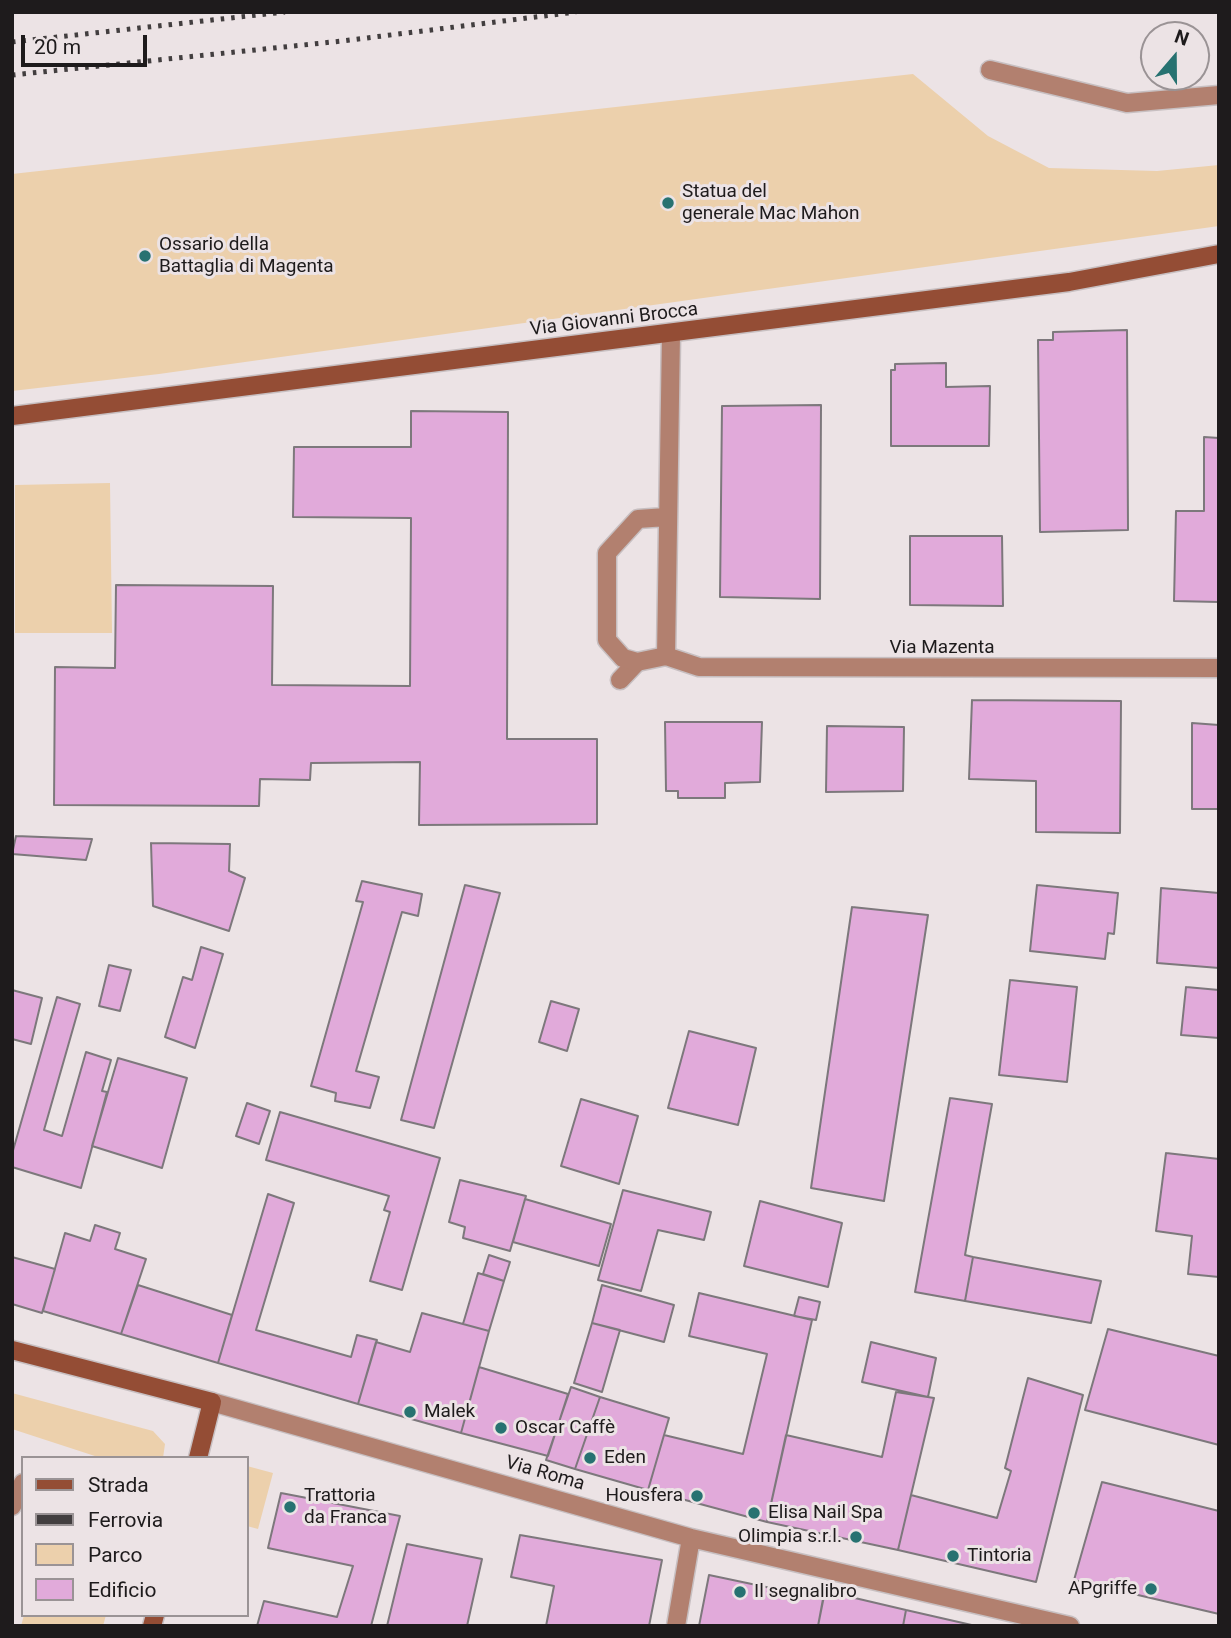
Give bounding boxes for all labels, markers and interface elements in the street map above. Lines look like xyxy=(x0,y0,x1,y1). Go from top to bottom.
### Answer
scale bar xyxy=(24,21,150,65)
north arrow xyxy=(1140,21,1210,91)
text: N xyxy=(1171,25,1192,51)
text: 20 m xyxy=(34,35,81,59)
place label: Statua del generale Mac Mahon xyxy=(682,181,859,225)
marker: Statua del generale Mac Mahon xyxy=(660,195,676,211)
place label: Ossario della Battaglia di Magenta xyxy=(159,234,334,278)
marker: Ossario della Battaglia di Magenta xyxy=(137,248,153,264)
street label: Via Giovanni Brocca xyxy=(529,298,699,342)
street label: Via Mazenta xyxy=(889,637,995,659)
place label: Malek xyxy=(424,1401,475,1423)
marker: Malek xyxy=(402,1404,418,1420)
place label: Oscar Caffè xyxy=(515,1417,615,1439)
marker: Oscar Caffè xyxy=(493,1420,509,1436)
place label: Eden xyxy=(604,1447,646,1469)
marker: Eden xyxy=(582,1450,598,1466)
street label: Via Roma xyxy=(503,1452,587,1496)
legend xyxy=(21,1456,248,1617)
text: Strada xyxy=(88,1473,149,1497)
place label: Trattoria da Franca xyxy=(304,1485,387,1529)
place label: Housfera xyxy=(605,1485,683,1507)
marker: Housfera xyxy=(689,1488,705,1504)
marker: Trattoria da Franca xyxy=(282,1499,298,1515)
place label: Elisa Nail Spa xyxy=(768,1502,883,1524)
marker: Elisa Nail Spa xyxy=(746,1505,762,1521)
text: Ferrovia xyxy=(88,1508,163,1532)
place label: Olimpia s.r.l. xyxy=(738,1526,842,1548)
marker: Olimpia s.r.l. xyxy=(848,1529,864,1545)
text: Parco xyxy=(88,1543,142,1567)
place label: Tintoria xyxy=(967,1545,1032,1567)
marker: Tintoria xyxy=(945,1548,961,1564)
text: Edificio xyxy=(88,1578,156,1602)
place label: APgriffe xyxy=(1068,1578,1137,1600)
place label: Il segnalibro xyxy=(754,1581,857,1603)
marker: APgriffe xyxy=(1143,1581,1159,1597)
marker: Il segnalibro xyxy=(732,1584,748,1600)

